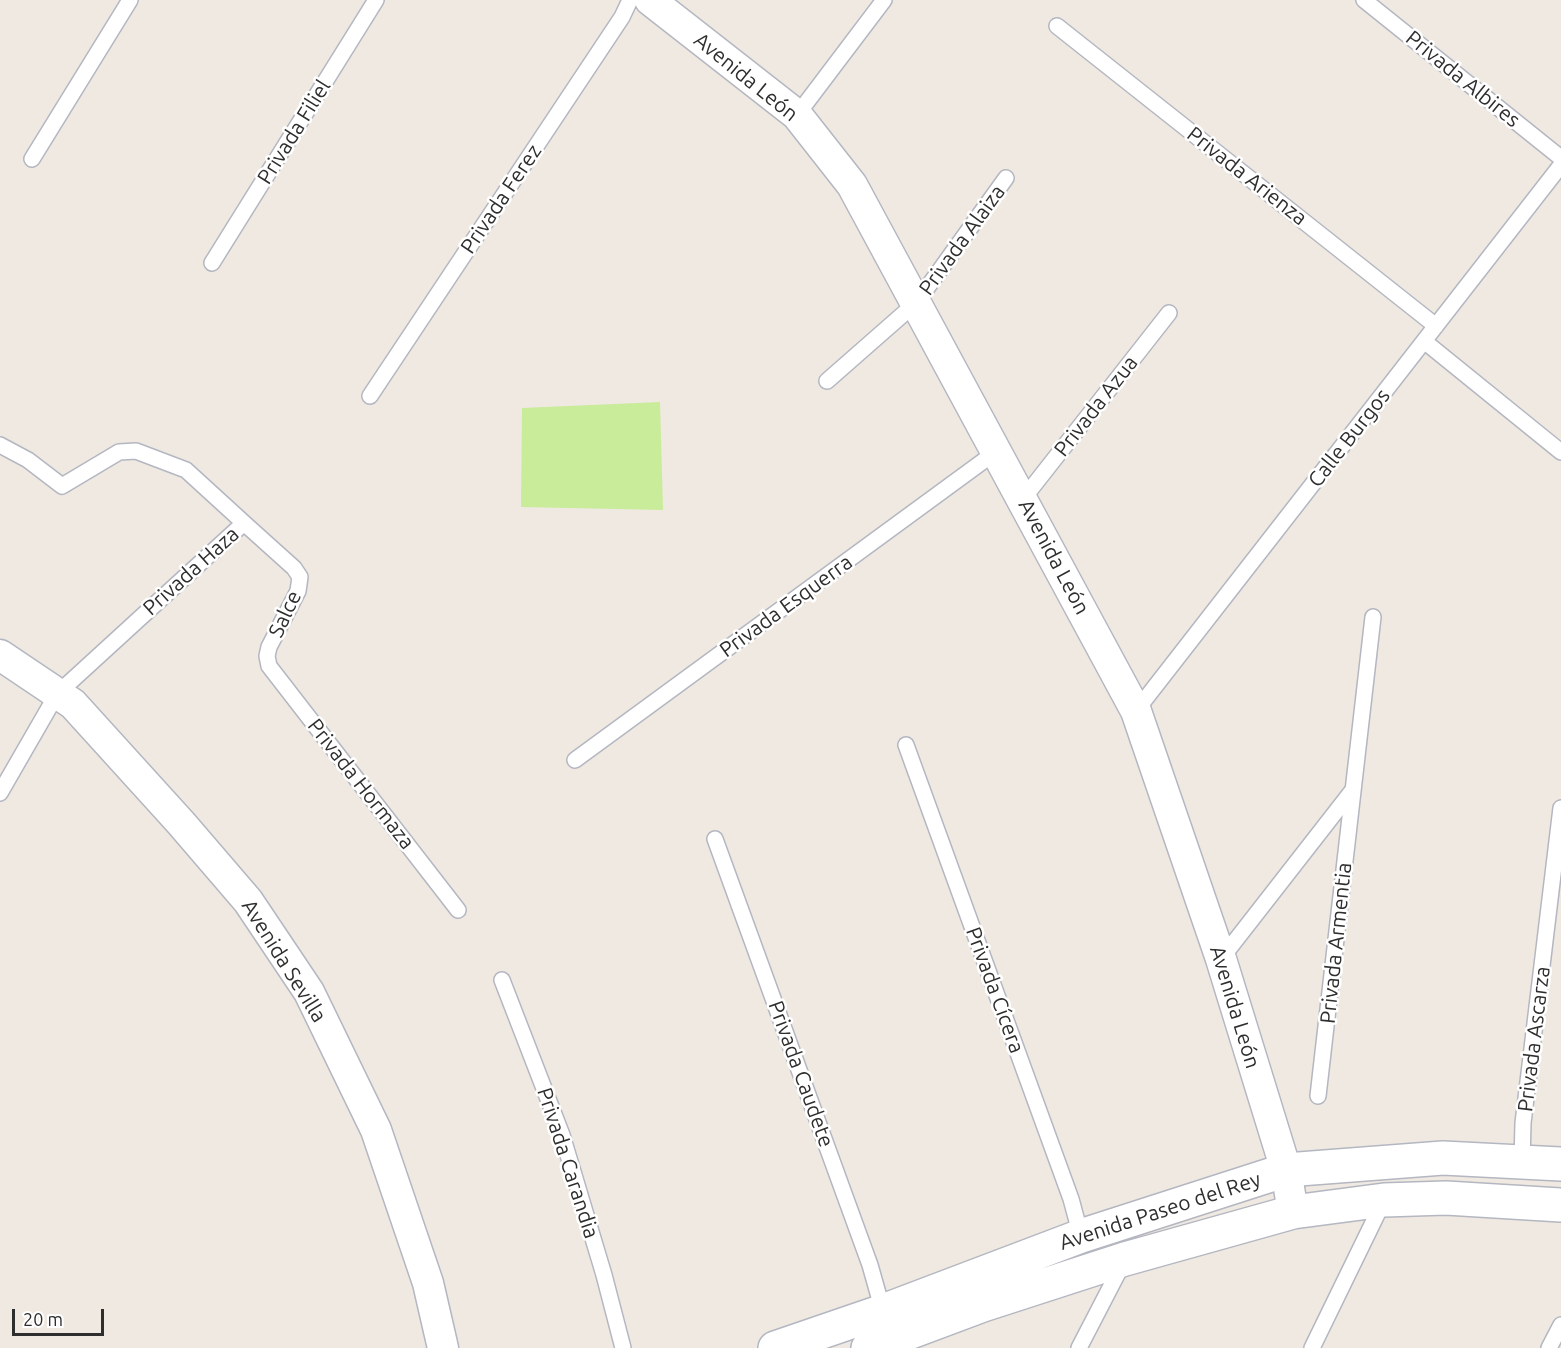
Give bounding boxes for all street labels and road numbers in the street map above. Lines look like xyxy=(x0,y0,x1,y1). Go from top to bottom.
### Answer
street label: Privada Albires xyxy=(1401,25,1525,133)
street label: Avenida León xyxy=(689,27,803,127)
street label: Privada Filiel xyxy=(252,75,336,189)
street label: Privada Arienza xyxy=(1182,121,1312,231)
street label: Privada Ferez xyxy=(455,140,547,258)
street label: Privada Alaiza xyxy=(914,180,1010,300)
street label: Privada Azua xyxy=(1049,351,1143,461)
street label: Calle Burgos xyxy=(1303,384,1395,492)
street label: Avenida León xyxy=(1013,495,1095,619)
street label: Privada Haza xyxy=(138,521,244,621)
street label: Privada Esquerra xyxy=(715,549,857,663)
street label: Salce xyxy=(263,587,307,641)
street label: Privada Hormaza xyxy=(302,714,420,854)
street label: Privada Armentia xyxy=(1315,861,1357,1025)
street label: Avenida Sevilla xyxy=(236,895,332,1027)
street label: Privada Cícera xyxy=(961,923,1029,1057)
street label: Avenida León xyxy=(1204,943,1266,1071)
street label: Privada Ascarza xyxy=(1513,965,1555,1113)
street label: Privada Caudete xyxy=(763,997,839,1151)
street label: Privada Carandia xyxy=(532,1084,604,1242)
street label: Avenida Paseo del Rey xyxy=(1056,1167,1264,1255)

